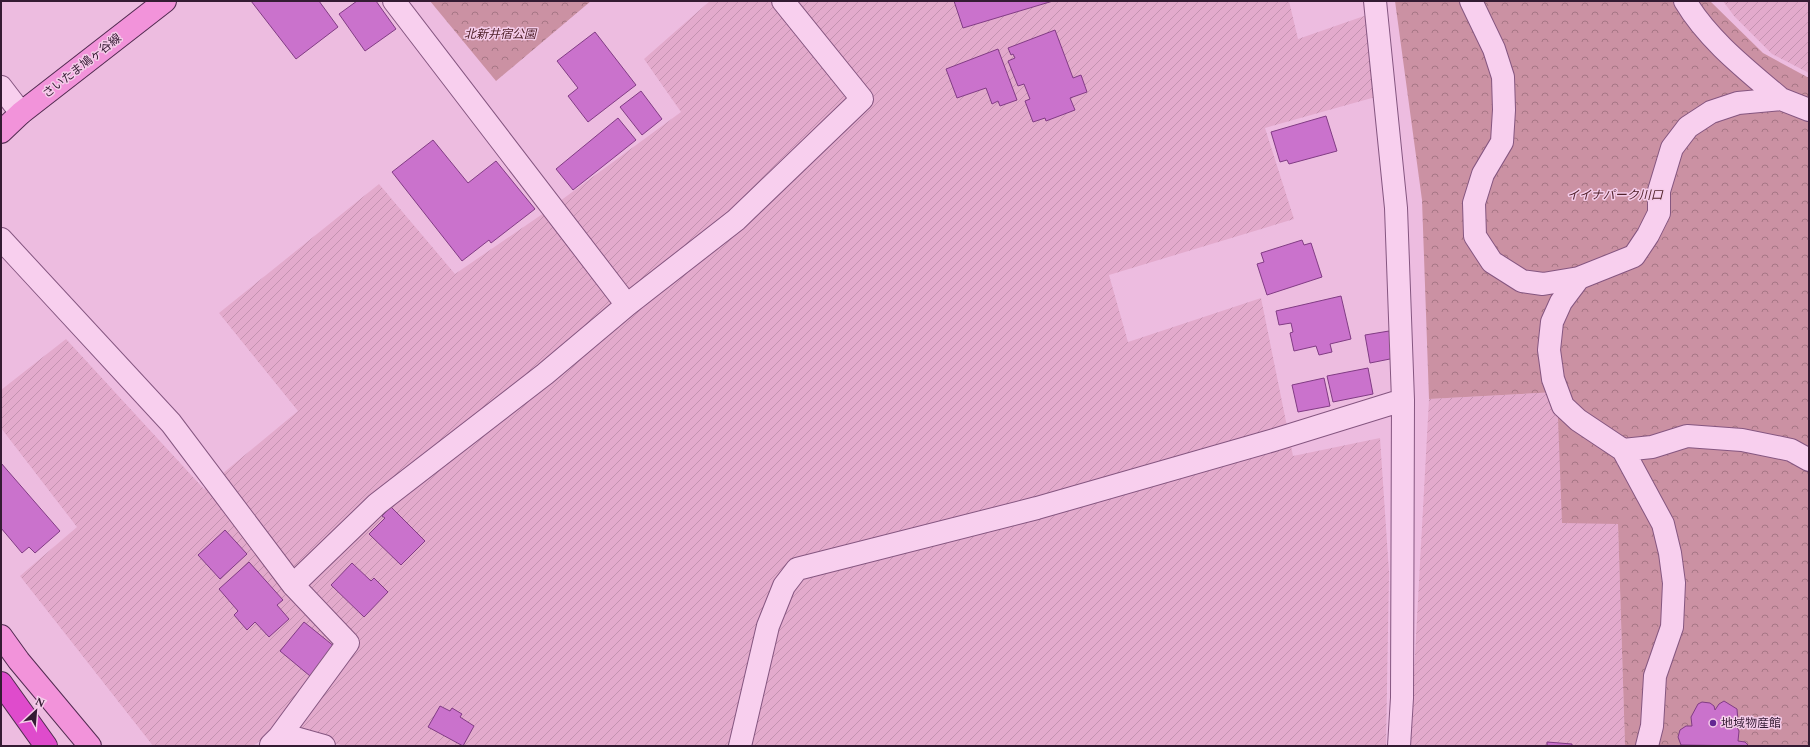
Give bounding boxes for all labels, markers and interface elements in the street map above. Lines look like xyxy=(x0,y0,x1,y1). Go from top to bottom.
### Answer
park label: 北新井宿公園 xyxy=(464,25,538,44)
street label: さいたま鳩ヶ谷線 xyxy=(38,29,126,103)
park label: イイナパーク川口 xyxy=(1567,186,1664,205)
north arrow xyxy=(16,691,56,731)
text: N xyxy=(32,693,48,712)
place label: 地域物産館 xyxy=(1721,714,1781,733)
marker: 地域物産館 xyxy=(1708,718,1718,728)

